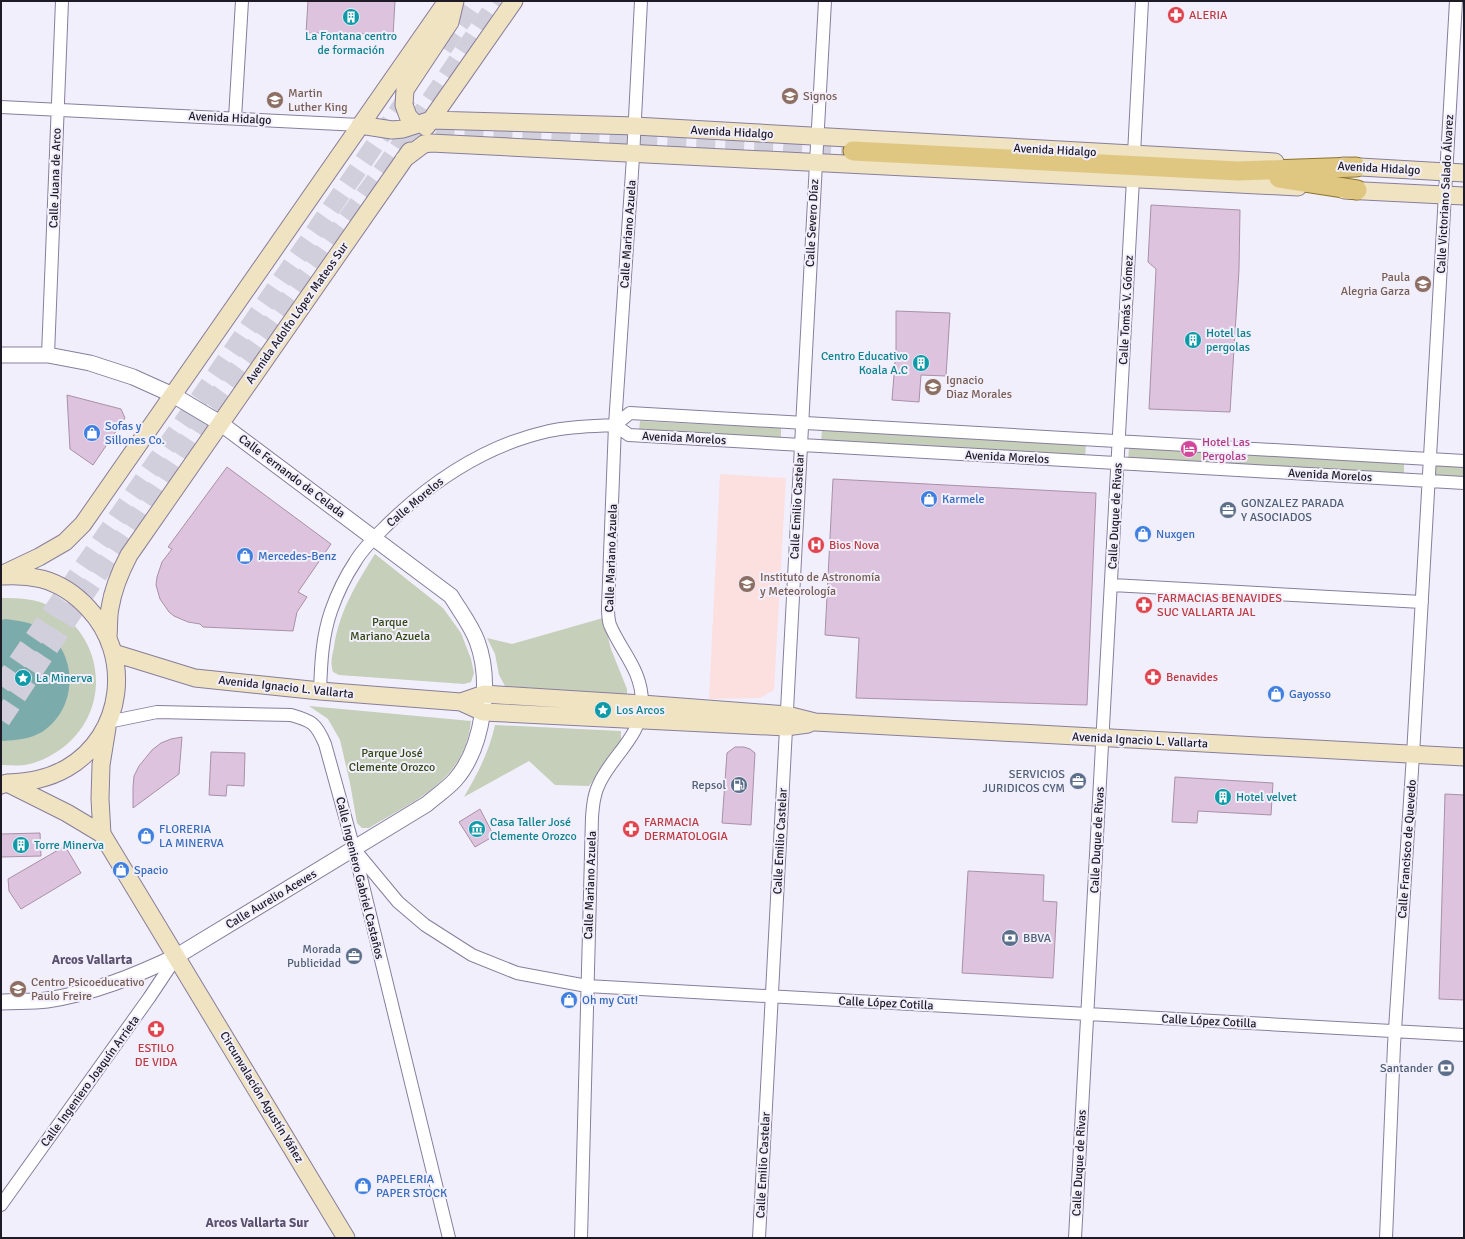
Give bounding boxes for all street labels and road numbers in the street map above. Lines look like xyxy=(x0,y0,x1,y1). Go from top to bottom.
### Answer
street label: Avenida Hidalgo xyxy=(188,109,272,128)
street label: Calle Victoriano Salado Álvarez xyxy=(1434,114,1457,274)
street label: Avenida Hidalgo xyxy=(690,123,774,142)
street label: Calle Juana de Arco xyxy=(46,128,65,228)
street label: Avenida Hidalgo xyxy=(1013,141,1097,160)
street label: Avenida Hidalgo xyxy=(1337,159,1421,178)
street label: Calle Mariano Azuela xyxy=(617,179,640,289)
street label: Calle Severo Díaz xyxy=(803,179,822,267)
street label: Avenida Adolfo López Mateos Sur xyxy=(243,239,352,387)
street label: Calle Tomás V. Gómez xyxy=(1116,255,1137,365)
street label: Avenida Morelos xyxy=(641,429,726,448)
street label: Calle Fernando de Celada xyxy=(235,431,348,521)
street label: Avenida Morelos xyxy=(964,448,1049,467)
street label: Calle Emilio Castelar xyxy=(787,452,808,560)
street label: Calle Duque de Rivas xyxy=(1105,462,1126,570)
street label: Avenida Morelos xyxy=(1287,466,1372,485)
street label: Calle Morelos xyxy=(384,474,447,531)
street label: Calle Mariano Azuela xyxy=(602,503,621,613)
street label: Avenida Ignacio L. Vallarta xyxy=(217,673,354,702)
street label: Avenida Ignacio L. Vallarta xyxy=(1072,729,1208,752)
street label: Calle Francisco de Quevedo xyxy=(1395,779,1420,919)
street label: Calle Duque de Rivas xyxy=(1087,786,1108,894)
street label: Calle Emilio Castelar xyxy=(770,787,791,895)
street label: Calle Ingeniero Gabriel Castaños xyxy=(332,795,387,961)
street label: Calle Mariano Azuela xyxy=(581,830,600,940)
street label: Calle Aurelio Aceves xyxy=(223,866,319,933)
street label: Calle López Cotilla xyxy=(838,994,934,1013)
street label: Calle López Cotilla xyxy=(1161,1012,1257,1031)
street label: Calle Ingeniero Joaquín Arrieta xyxy=(38,1013,143,1150)
street label: Circunvalación Agustín Yáñez xyxy=(216,1029,307,1166)
street label: Calle Duque de Rivas xyxy=(1069,1109,1090,1217)
street label: Calle Emilio Castelar xyxy=(753,1111,774,1219)

